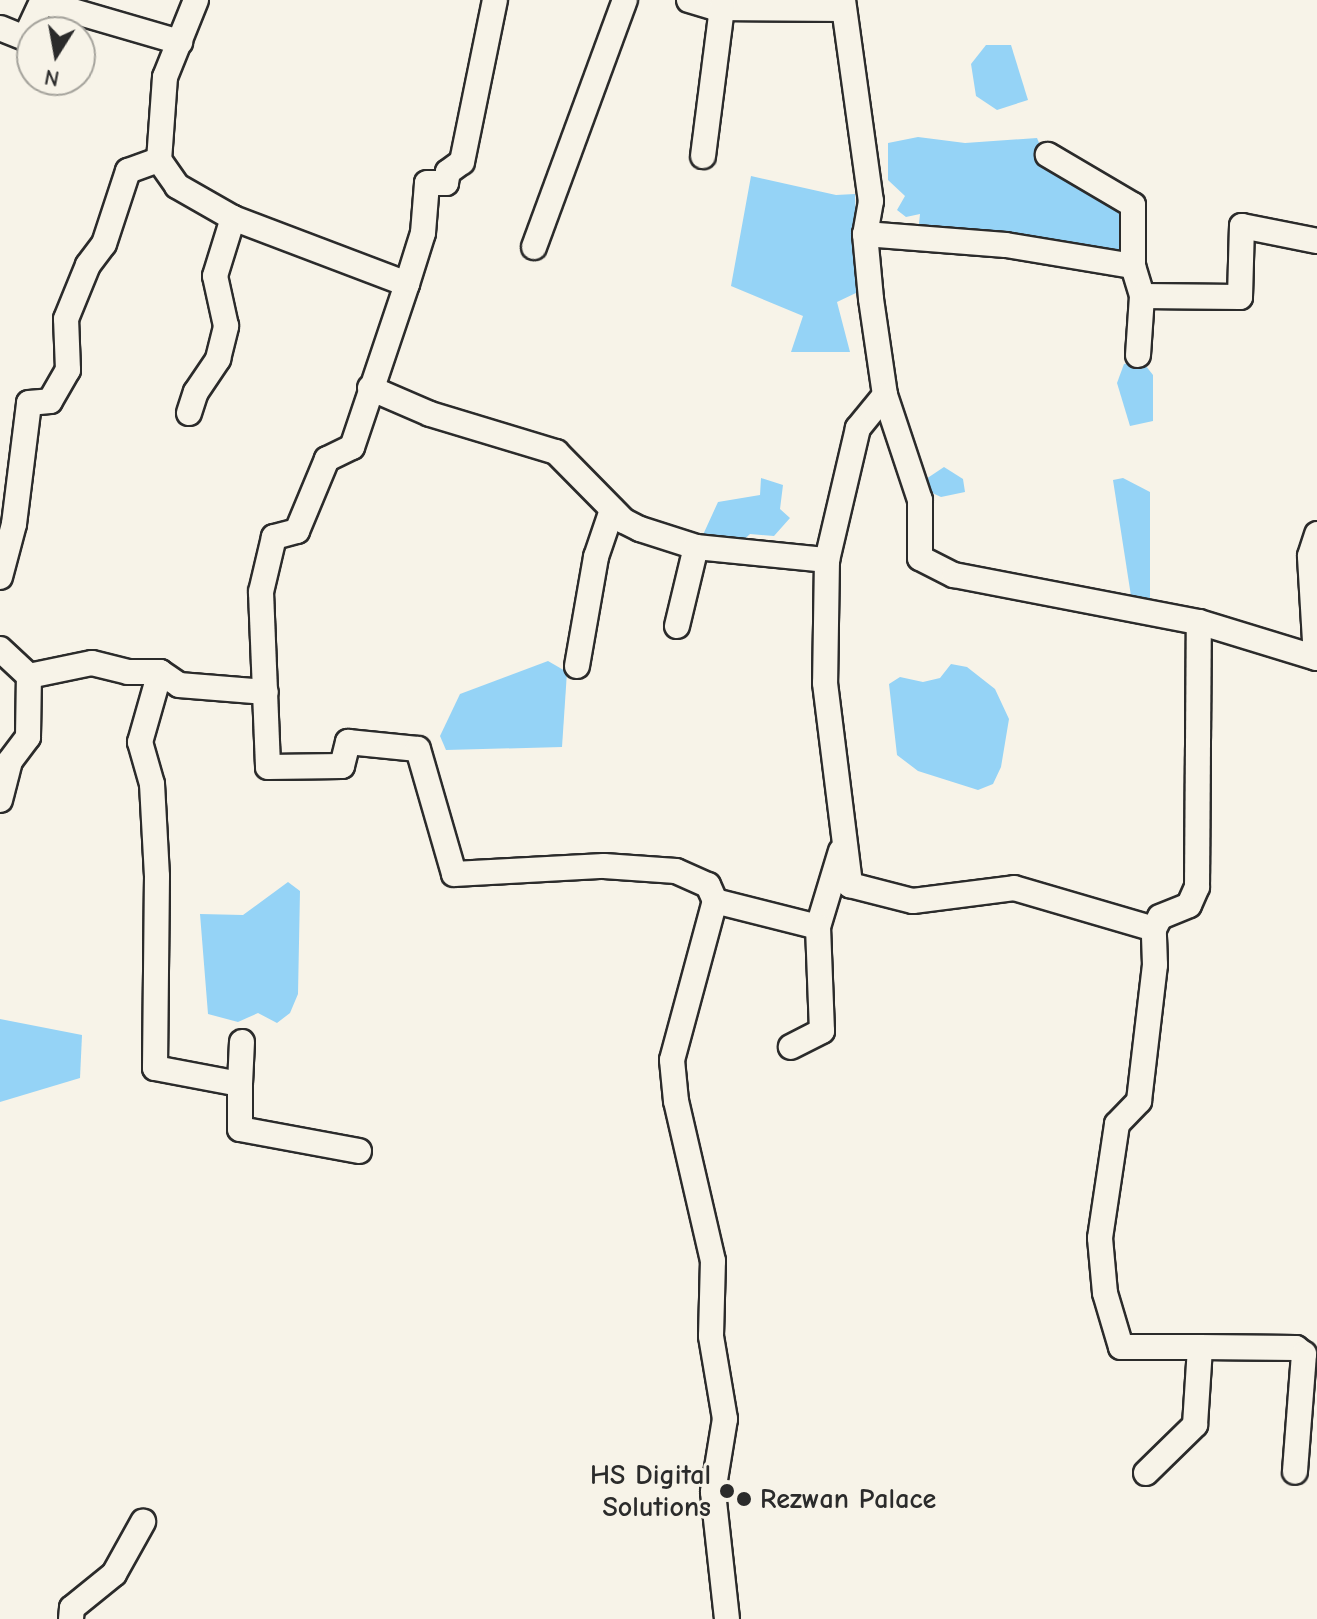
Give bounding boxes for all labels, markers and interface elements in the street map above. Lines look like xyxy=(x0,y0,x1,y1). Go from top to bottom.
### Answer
north arrow xyxy=(16,16,96,96)
text: N xyxy=(42,63,61,92)
place label: HS Digital Solutions xyxy=(590,1458,711,1524)
marker: HS Digital Solutions xyxy=(718,1482,736,1500)
place label: Rezwan Palace xyxy=(760,1482,936,1516)
marker: Rezwan Palace xyxy=(735,1490,753,1508)

